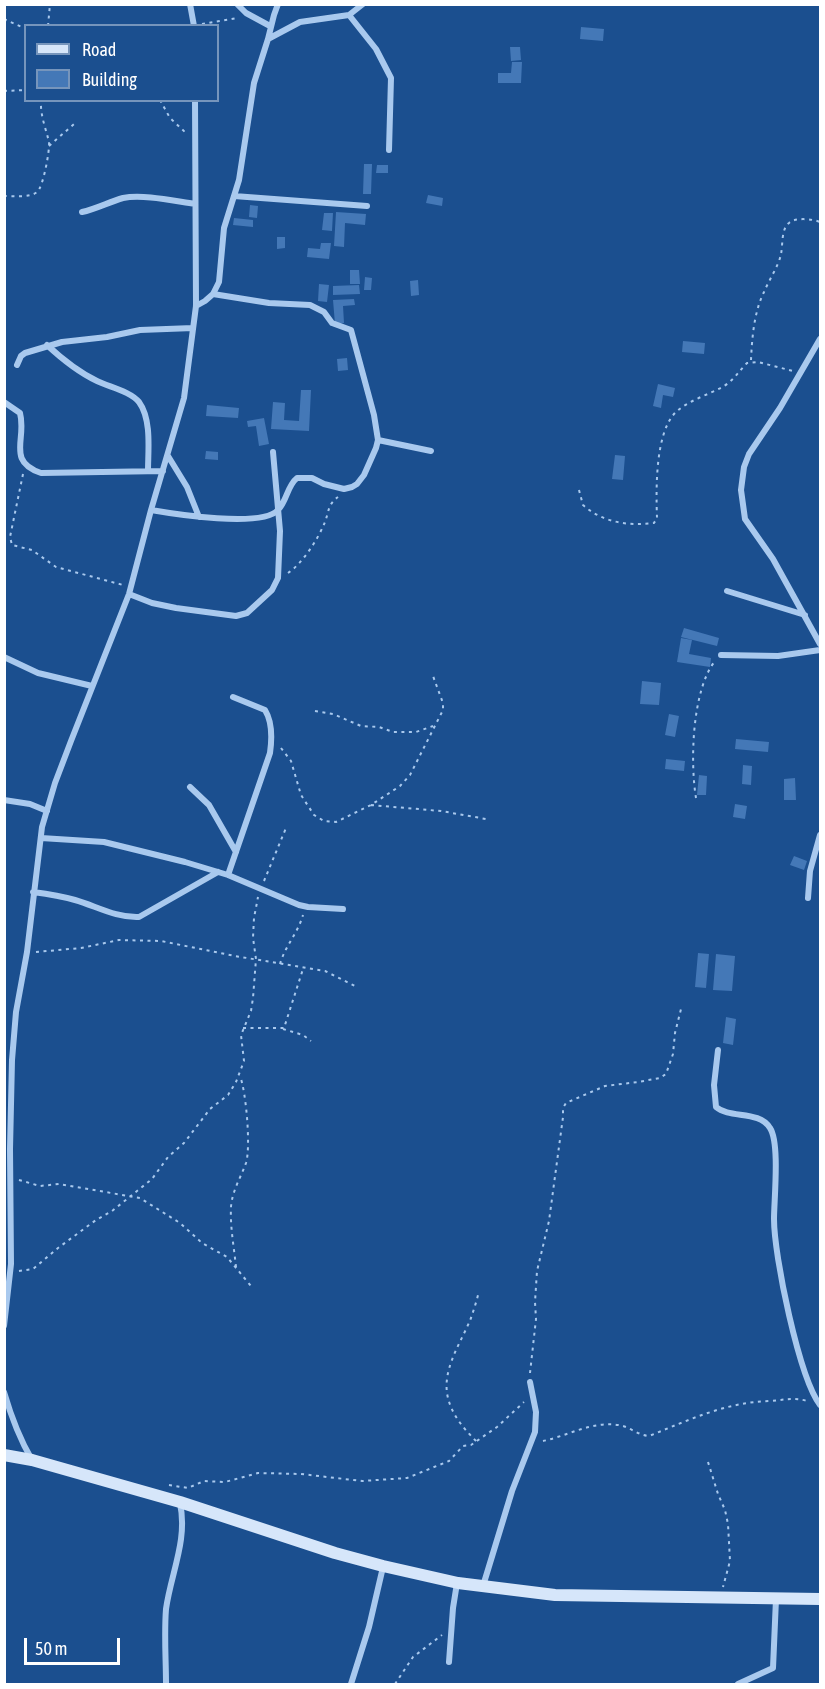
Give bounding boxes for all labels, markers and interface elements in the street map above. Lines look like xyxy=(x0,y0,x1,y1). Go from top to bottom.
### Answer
legend xyxy=(24,24,219,102)
text: Road xyxy=(82,39,116,60)
text: Building xyxy=(82,69,137,90)
scale bar xyxy=(27,1626,123,1664)
text: 50 m xyxy=(35,1638,67,1659)

